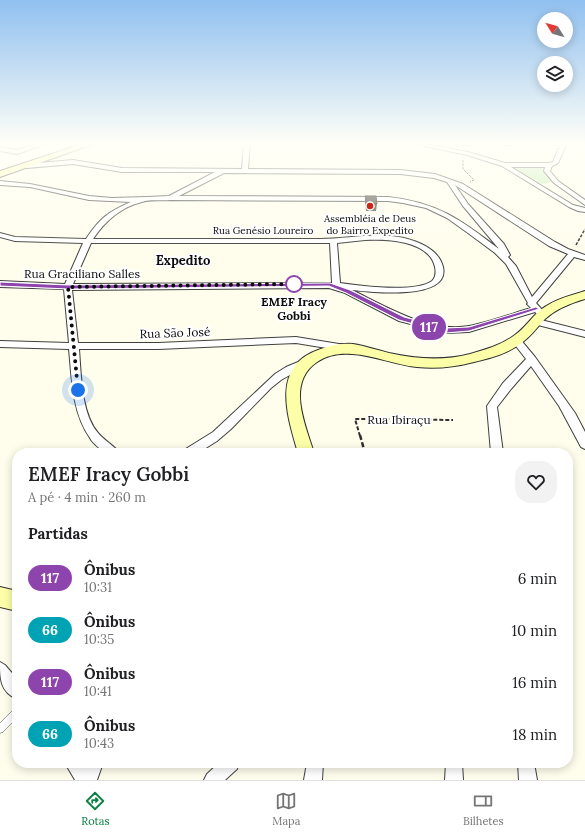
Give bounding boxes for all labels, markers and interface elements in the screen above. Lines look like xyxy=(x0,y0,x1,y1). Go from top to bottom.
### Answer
north arrow xyxy=(537,12,573,48)
map controls xyxy=(537,12,573,92)
button: layers xyxy=(537,56,573,92)
marker: Assembléia de Deus do Bairro Expedito xyxy=(365,201,375,211)
place label: Assembléia de Deus do Bairro Expedito xyxy=(323,212,416,237)
street label: Rua Genésio Loureiro xyxy=(213,224,313,237)
district label: Expedito xyxy=(156,252,210,269)
street label: Rua Graciliano Salles xyxy=(24,266,140,281)
marker: EMEF Iracy Gobbi xyxy=(285,275,303,293)
place label: EMEF Iracy Gobbi xyxy=(261,294,327,323)
line badge: 117 xyxy=(406,314,452,340)
text: 117 xyxy=(420,318,438,336)
street label: Rua São José xyxy=(139,324,211,341)
your location xyxy=(68,380,88,400)
street label: Rua Ibiraçu xyxy=(367,412,431,427)
button: heart xyxy=(515,461,557,503)
text: EMEF Iracy Gobbi xyxy=(28,462,189,486)
text: A pé · 4 min · 260 m xyxy=(28,489,146,506)
text: Partidas xyxy=(28,524,88,543)
text: Ônibus xyxy=(84,560,135,579)
text: 117 xyxy=(41,569,59,587)
text: 6 min xyxy=(518,569,557,588)
text: 10:31 xyxy=(84,579,112,596)
text: Ônibus xyxy=(84,612,135,631)
text: 66 xyxy=(42,621,58,639)
text: 10 min xyxy=(512,621,557,640)
text: 10:35 xyxy=(84,631,114,648)
text: Ônibus xyxy=(84,664,135,683)
text: 117 xyxy=(41,673,59,691)
text: 16 min xyxy=(512,673,557,692)
text: 10:41 xyxy=(84,683,112,700)
text: Ônibus xyxy=(84,716,135,735)
text: 66 xyxy=(42,725,58,743)
text: 18 min xyxy=(512,725,557,744)
text: 10:43 xyxy=(84,735,114,752)
tab: Rotas xyxy=(81,790,110,828)
tab: Mapa xyxy=(272,790,300,828)
tab: Bilhetes xyxy=(463,790,504,828)

